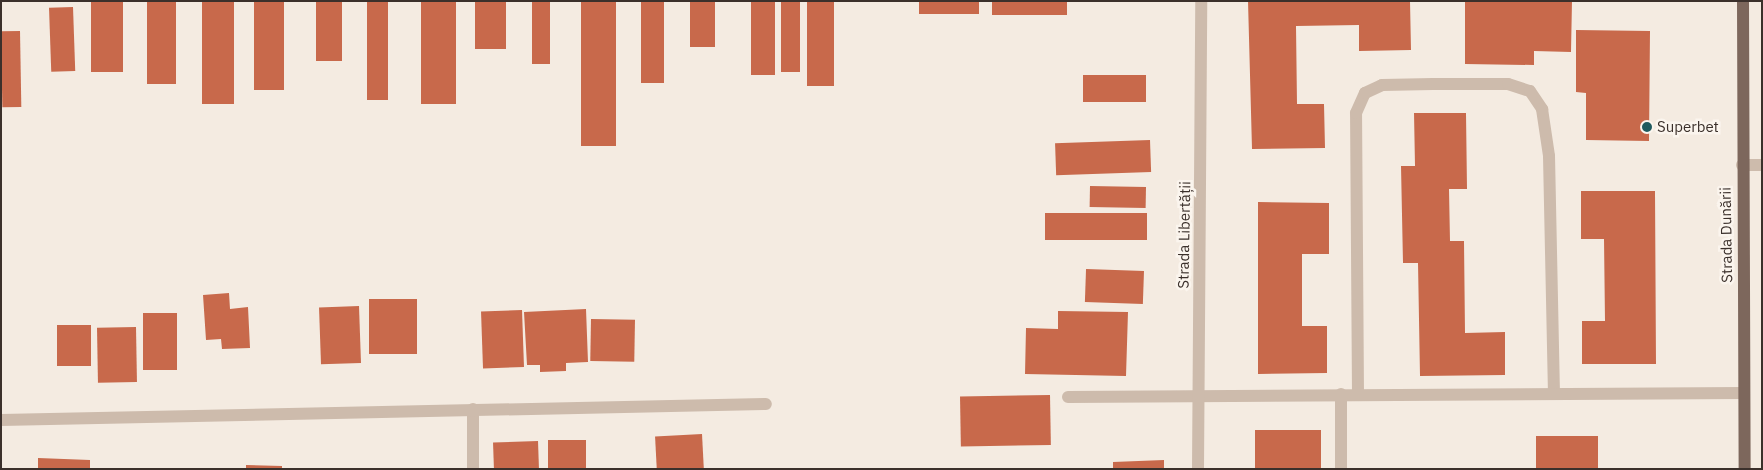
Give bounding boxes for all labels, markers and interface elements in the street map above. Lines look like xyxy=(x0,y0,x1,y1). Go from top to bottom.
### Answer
place label: Superbet xyxy=(1657,118,1719,136)
marker: Superbet xyxy=(1641,121,1653,133)
street label: Strada Libertății xyxy=(1174,181,1194,289)
street label: Strada Dunării xyxy=(1716,187,1736,283)

